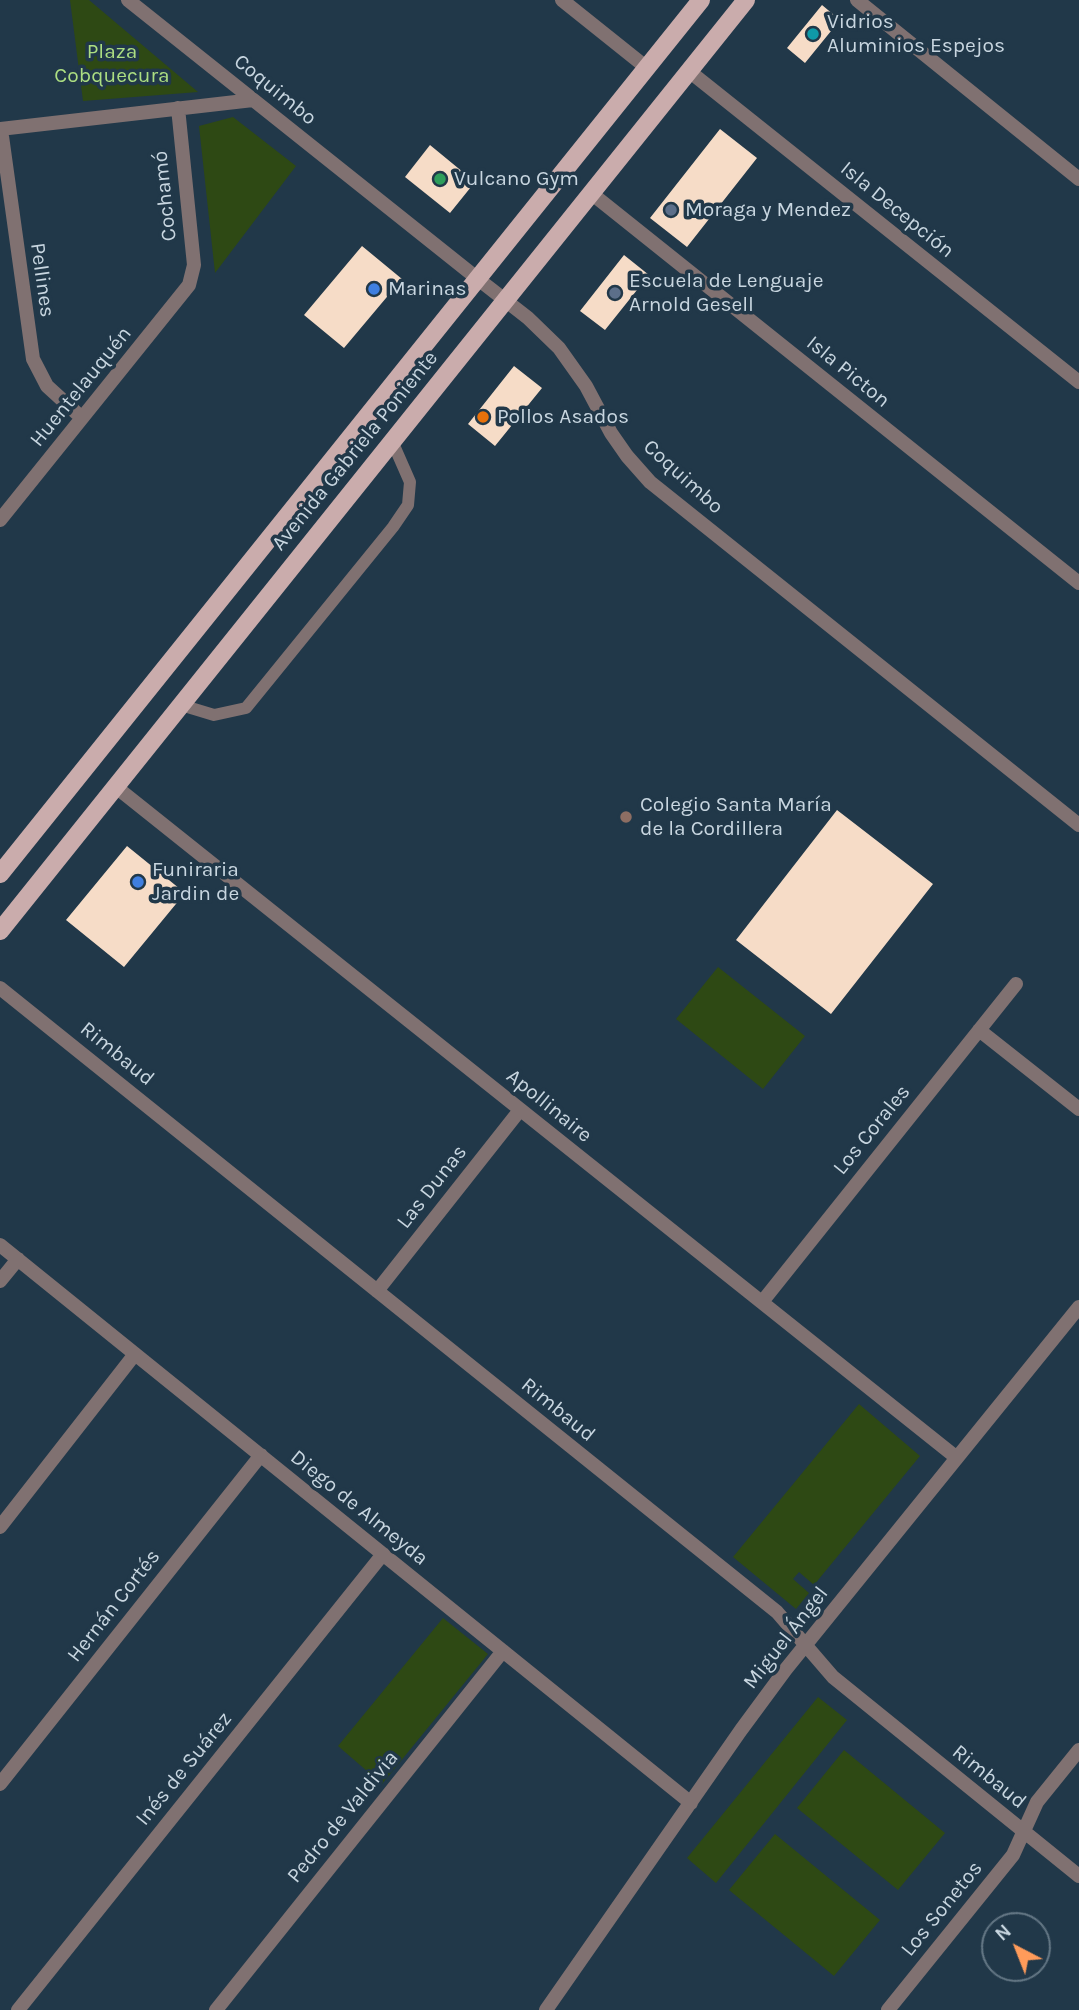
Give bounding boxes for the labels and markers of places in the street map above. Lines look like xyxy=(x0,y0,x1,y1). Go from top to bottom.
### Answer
place label: Vidrios Aluminios Espejos xyxy=(827,9,1005,59)
marker: Vidrios Aluminios Espejos xyxy=(805,26,821,42)
place label: Vulcano Gym xyxy=(454,166,579,192)
marker: Vulcano Gym xyxy=(432,171,448,187)
place label: Moraga y Mendez xyxy=(685,197,851,223)
marker: Moraga y Mendez xyxy=(663,202,679,218)
place label: Escuela de Lenguaje Arnold Gesell xyxy=(629,268,824,318)
place label: Marinas xyxy=(388,276,466,302)
marker: Marinas xyxy=(366,281,382,297)
marker: Escuela de Lenguaje Arnold Gesell xyxy=(607,285,623,301)
place label: Pollos Asados xyxy=(497,404,629,430)
marker: Pollos Asados xyxy=(475,409,491,425)
place label: Colegio Santa María de la Cordillera xyxy=(640,792,832,842)
marker: Colegio Santa María de la Cordillera xyxy=(618,809,634,825)
place label: Funiraria Jardin de xyxy=(152,857,239,907)
marker: Funiraria Jardin de xyxy=(130,874,146,890)

